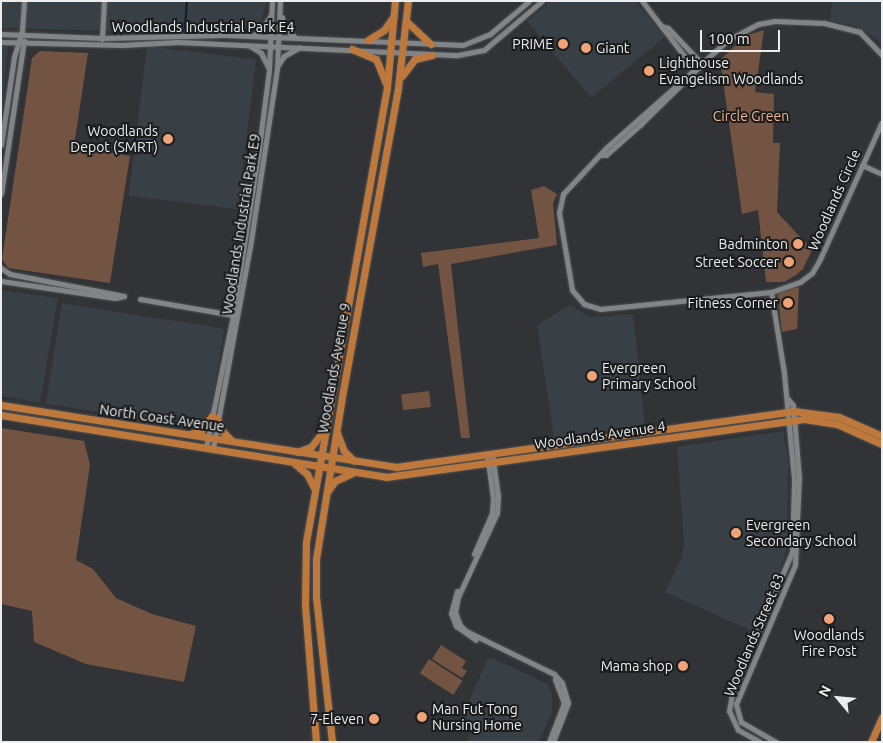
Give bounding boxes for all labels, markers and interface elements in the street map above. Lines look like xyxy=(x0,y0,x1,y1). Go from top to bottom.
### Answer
street label: Woodlands Industrial Park E4 xyxy=(112,19,294,35)
scale bar xyxy=(703,20,783,52)
text: 100 m xyxy=(708,30,750,47)
place label: PRIME xyxy=(512,36,553,52)
marker: PRIME xyxy=(557,38,569,50)
place label: Giant xyxy=(596,40,629,56)
marker: Giant xyxy=(580,42,592,54)
place label: Lighthouse Evangelism Woodlands xyxy=(659,55,803,88)
marker: Lighthouse Evangelism Woodlands xyxy=(643,65,655,77)
park label: Circle Green xyxy=(713,108,789,124)
place label: Woodlands Depot (SMRT) xyxy=(70,123,158,156)
marker: Woodlands Depot (SMRT) xyxy=(162,133,174,145)
street label: Woodlands Industrial Park E9 xyxy=(218,133,264,315)
street label: Woodlands Circle xyxy=(804,147,864,253)
place label: Badminton xyxy=(719,236,788,252)
marker: Badminton xyxy=(792,238,804,250)
place label: Street Soccer xyxy=(695,254,779,270)
marker: Street Soccer xyxy=(783,256,795,268)
place label: Fitness Corner xyxy=(688,295,778,311)
marker: Fitness Corner xyxy=(782,297,794,309)
street label: Woodlands Avenue 9 xyxy=(314,302,354,434)
place label: Evergreen Primary School xyxy=(602,360,696,392)
marker: Evergreen Primary School xyxy=(586,370,598,382)
street label: North Coast Avenue xyxy=(98,401,226,435)
street label: Woodlands Avenue 4 xyxy=(534,418,666,452)
place label: Evergreen Secondary School xyxy=(746,517,857,550)
marker: Evergreen Secondary School xyxy=(730,527,742,539)
street label: Woodlands Street 83 xyxy=(721,571,787,699)
marker: Woodlands Fire Post xyxy=(823,613,835,625)
place label: Woodlands Fire Post xyxy=(794,627,864,660)
place label: Mama shop xyxy=(601,658,673,674)
marker: Mama shop xyxy=(677,660,689,672)
north arrow xyxy=(813,673,863,723)
text: N xyxy=(815,683,834,699)
place label: Man Fut Tong Nursing Home xyxy=(432,701,522,734)
place label: 7-Eleven xyxy=(310,711,364,727)
marker: Man Fut Tong Nursing Home xyxy=(416,711,428,723)
marker: 7-Eleven xyxy=(368,713,380,725)

